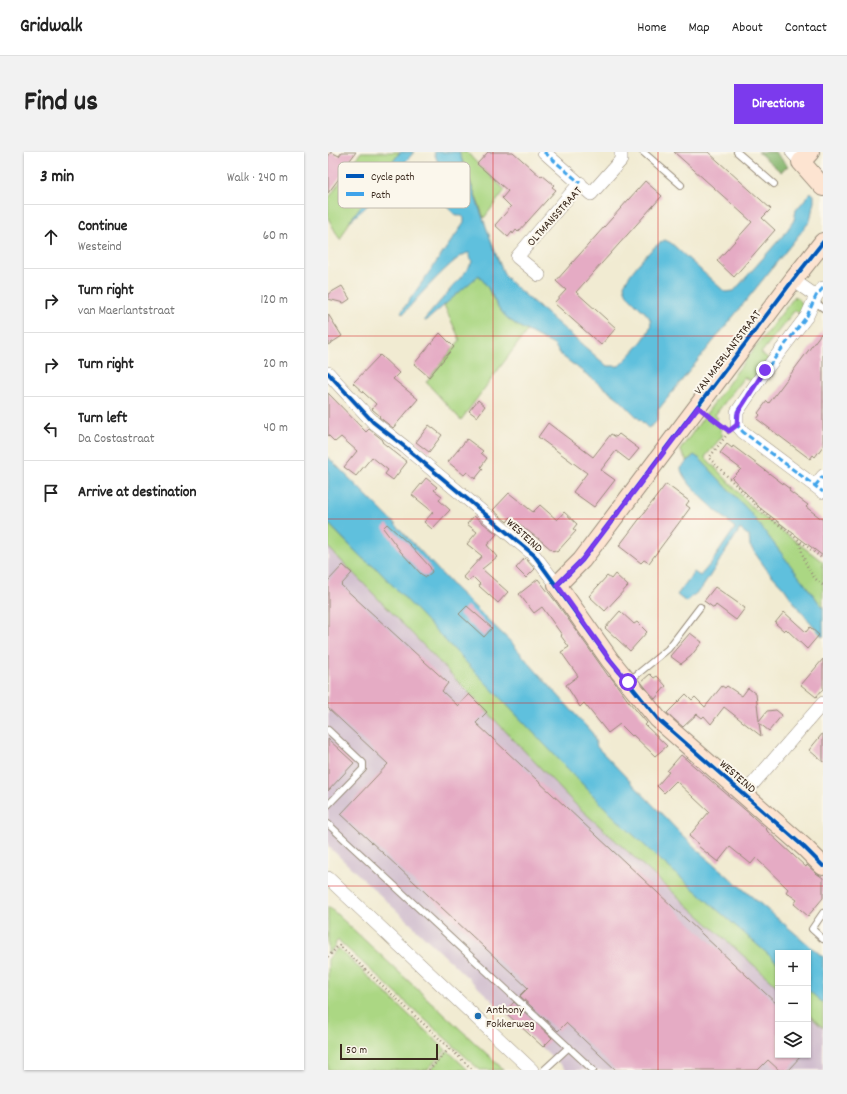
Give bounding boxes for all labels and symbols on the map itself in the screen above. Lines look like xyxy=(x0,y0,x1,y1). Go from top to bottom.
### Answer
legend xyxy=(338,162,470,208)
text: Cycle path xyxy=(371,170,415,186)
street label: OLTMANSSTRAAT xyxy=(524,183,587,251)
text: Path xyxy=(371,188,390,204)
street label: VAN MAERLANTSTRAAT xyxy=(691,307,766,399)
route end xyxy=(756,361,774,379)
street label: WESTEIND xyxy=(502,515,546,557)
route start xyxy=(619,673,637,691)
street label: WESTEIND xyxy=(715,756,759,798)
place label: Anthony Fokkerweg xyxy=(486,1002,535,1033)
marker: Anthony Fokkerweg xyxy=(473,1011,483,1021)
scale bar xyxy=(340,1042,438,1061)

